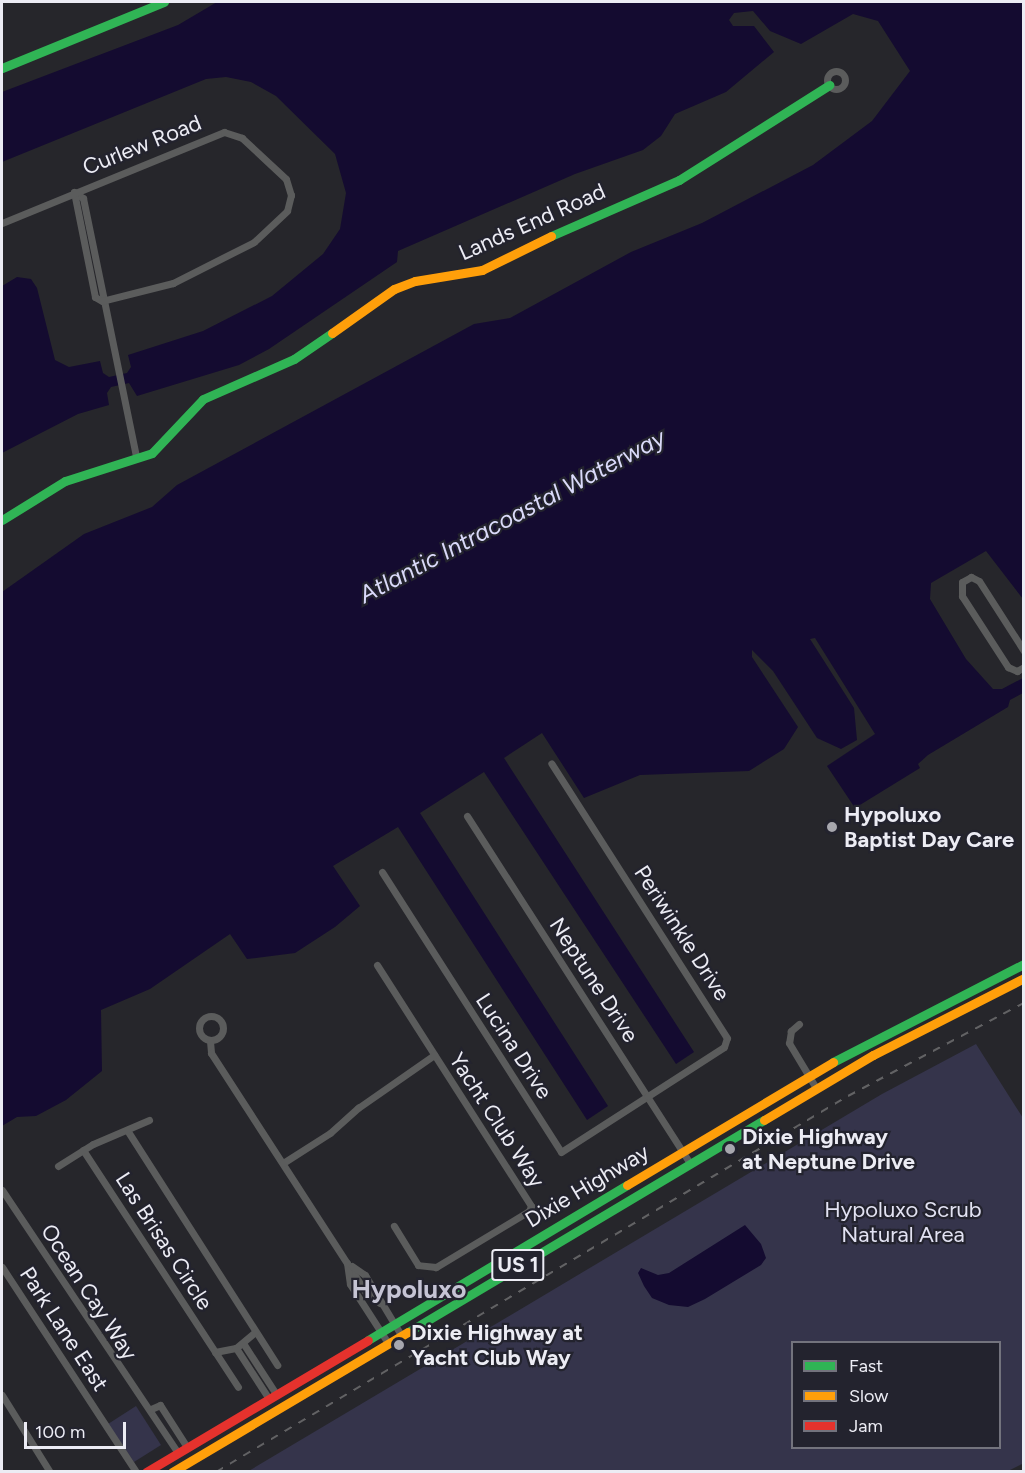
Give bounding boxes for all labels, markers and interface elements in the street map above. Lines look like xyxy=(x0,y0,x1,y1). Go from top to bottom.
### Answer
street label: Curlew Road xyxy=(79,109,205,181)
street label: Lands End Road xyxy=(455,178,609,266)
water label: Atlantic Intracoastal Waterway xyxy=(354,423,670,609)
place label: Hypoluxo Baptist Day Care xyxy=(844,801,1014,852)
marker: Hypoluxo Baptist Day Care xyxy=(825,820,839,834)
street label: Periwinkle Drive xyxy=(629,861,735,1005)
street label: Neptune Drive xyxy=(544,913,644,1047)
street label: Lucina Drive xyxy=(470,988,558,1104)
street label: Yacht Club Way xyxy=(444,1048,550,1192)
place label: Dixie Highway at Neptune Drive xyxy=(742,1123,915,1174)
street label: Dixie Highway xyxy=(520,1139,654,1233)
marker: Dixie Highway at Neptune Drive xyxy=(723,1142,737,1156)
street label: Las Brisas Circle xyxy=(110,1167,218,1315)
park label: Hypoluxo Scrub Natural Area xyxy=(824,1196,982,1248)
street label: Ocean Cay Way xyxy=(35,1219,143,1365)
road number: US 1 xyxy=(491,1247,545,1283)
street label: Park Lane East xyxy=(14,1262,114,1396)
district label: Hypoluxo xyxy=(352,1274,466,1306)
place label: Dixie Highway at Yacht Club Way xyxy=(411,1319,583,1370)
marker: Dixie Highway at Yacht Club Way xyxy=(392,1338,406,1352)
legend xyxy=(791,1341,1001,1449)
text: Fast xyxy=(849,1355,883,1377)
text: Slow xyxy=(849,1385,888,1407)
scale bar xyxy=(27,1410,129,1448)
text: Jam xyxy=(849,1415,883,1437)
text: 100 m xyxy=(35,1421,85,1443)

